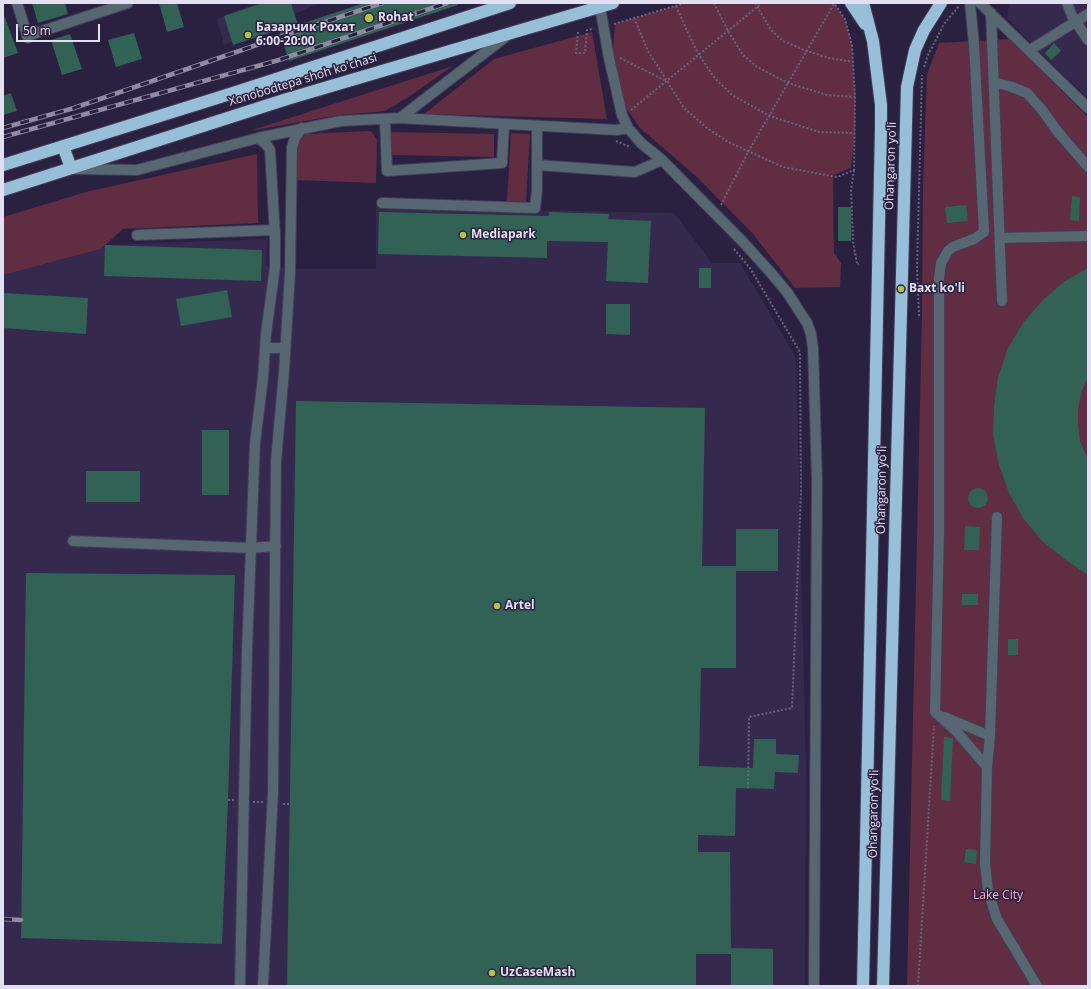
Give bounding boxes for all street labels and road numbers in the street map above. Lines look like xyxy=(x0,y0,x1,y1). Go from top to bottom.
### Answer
street label: Xonobodtepa shoh ko'chasi xyxy=(227,51,379,109)
street label: Ohangaron yoʻli xyxy=(882,122,900,210)
street label: Ohangaron yoʻli xyxy=(874,446,890,534)
street label: Ohangaron yoʻli xyxy=(866,770,882,858)

